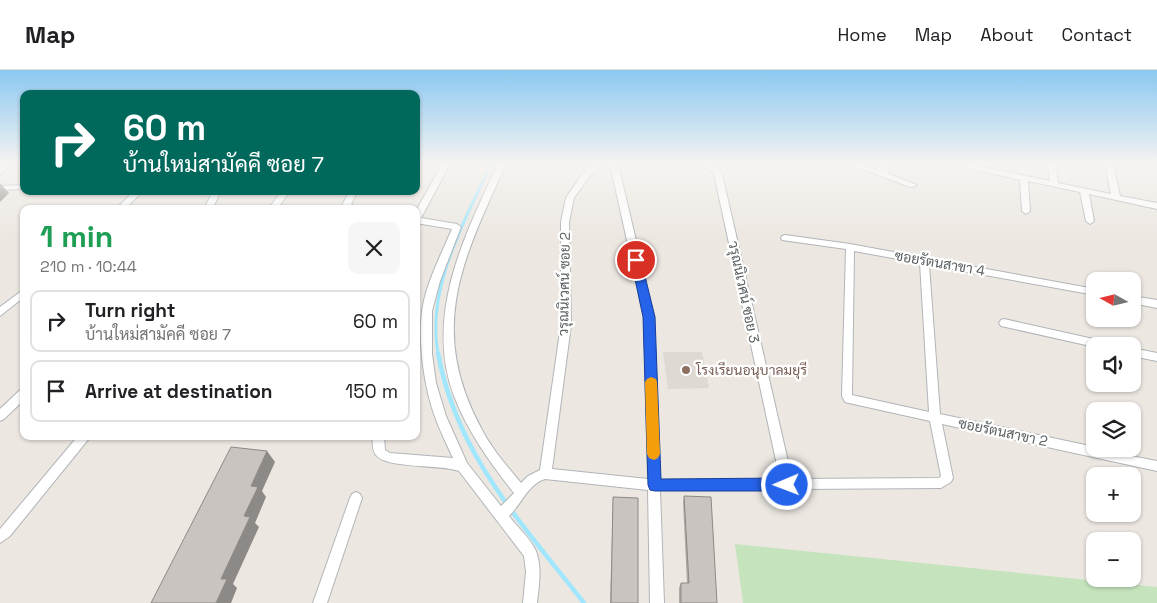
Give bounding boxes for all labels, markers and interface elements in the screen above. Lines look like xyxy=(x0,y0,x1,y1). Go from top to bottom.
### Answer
text: Map xyxy=(25,19,75,50)
text: Home xyxy=(838,23,887,46)
text: Map xyxy=(915,23,952,46)
text: About xyxy=(980,23,1034,46)
text: Contact xyxy=(1062,23,1132,46)
text: 60 m xyxy=(123,106,206,150)
icon: right xyxy=(40,110,105,175)
text: บ้านใหม่สามัคคี ซอย 7 xyxy=(123,150,324,178)
text: 1 min xyxy=(40,217,113,256)
button: close xyxy=(348,222,400,274)
street label: วรุณนิเวศน์ ซอย 2 xyxy=(554,232,575,336)
pin xyxy=(615,239,657,281)
street label: วรุณนิเวศน์ ซอย 3 xyxy=(723,239,764,345)
icon: arrive xyxy=(622,246,650,274)
street label: ซอยรัตนสาขา 4 xyxy=(893,246,987,280)
text: 210 m · 10:44 xyxy=(40,256,137,277)
north arrow xyxy=(1086,272,1141,328)
map controls xyxy=(1086,272,1141,587)
text: Turn right xyxy=(85,298,175,323)
icon: right xyxy=(42,307,70,335)
text: 60 m xyxy=(353,309,398,334)
text: บ้านใหม่สามัคคี ซอย 7 xyxy=(85,324,231,345)
button: sound xyxy=(1086,337,1141,392)
place label: โรงเรียนอนุบาลมยุรี xyxy=(695,361,807,380)
marker: โรงเรียนอนุบาลมยุรี xyxy=(680,364,692,376)
icon: arrive xyxy=(42,377,70,405)
text: Arrive at destination xyxy=(85,379,273,404)
text: 150 m xyxy=(345,379,398,404)
button: layers xyxy=(1086,402,1141,457)
street label: ซอยรัตนสาขา 2 xyxy=(957,414,1049,450)
position arrow xyxy=(760,458,812,510)
button: + xyxy=(1086,467,1141,522)
button: − xyxy=(1086,532,1141,587)

